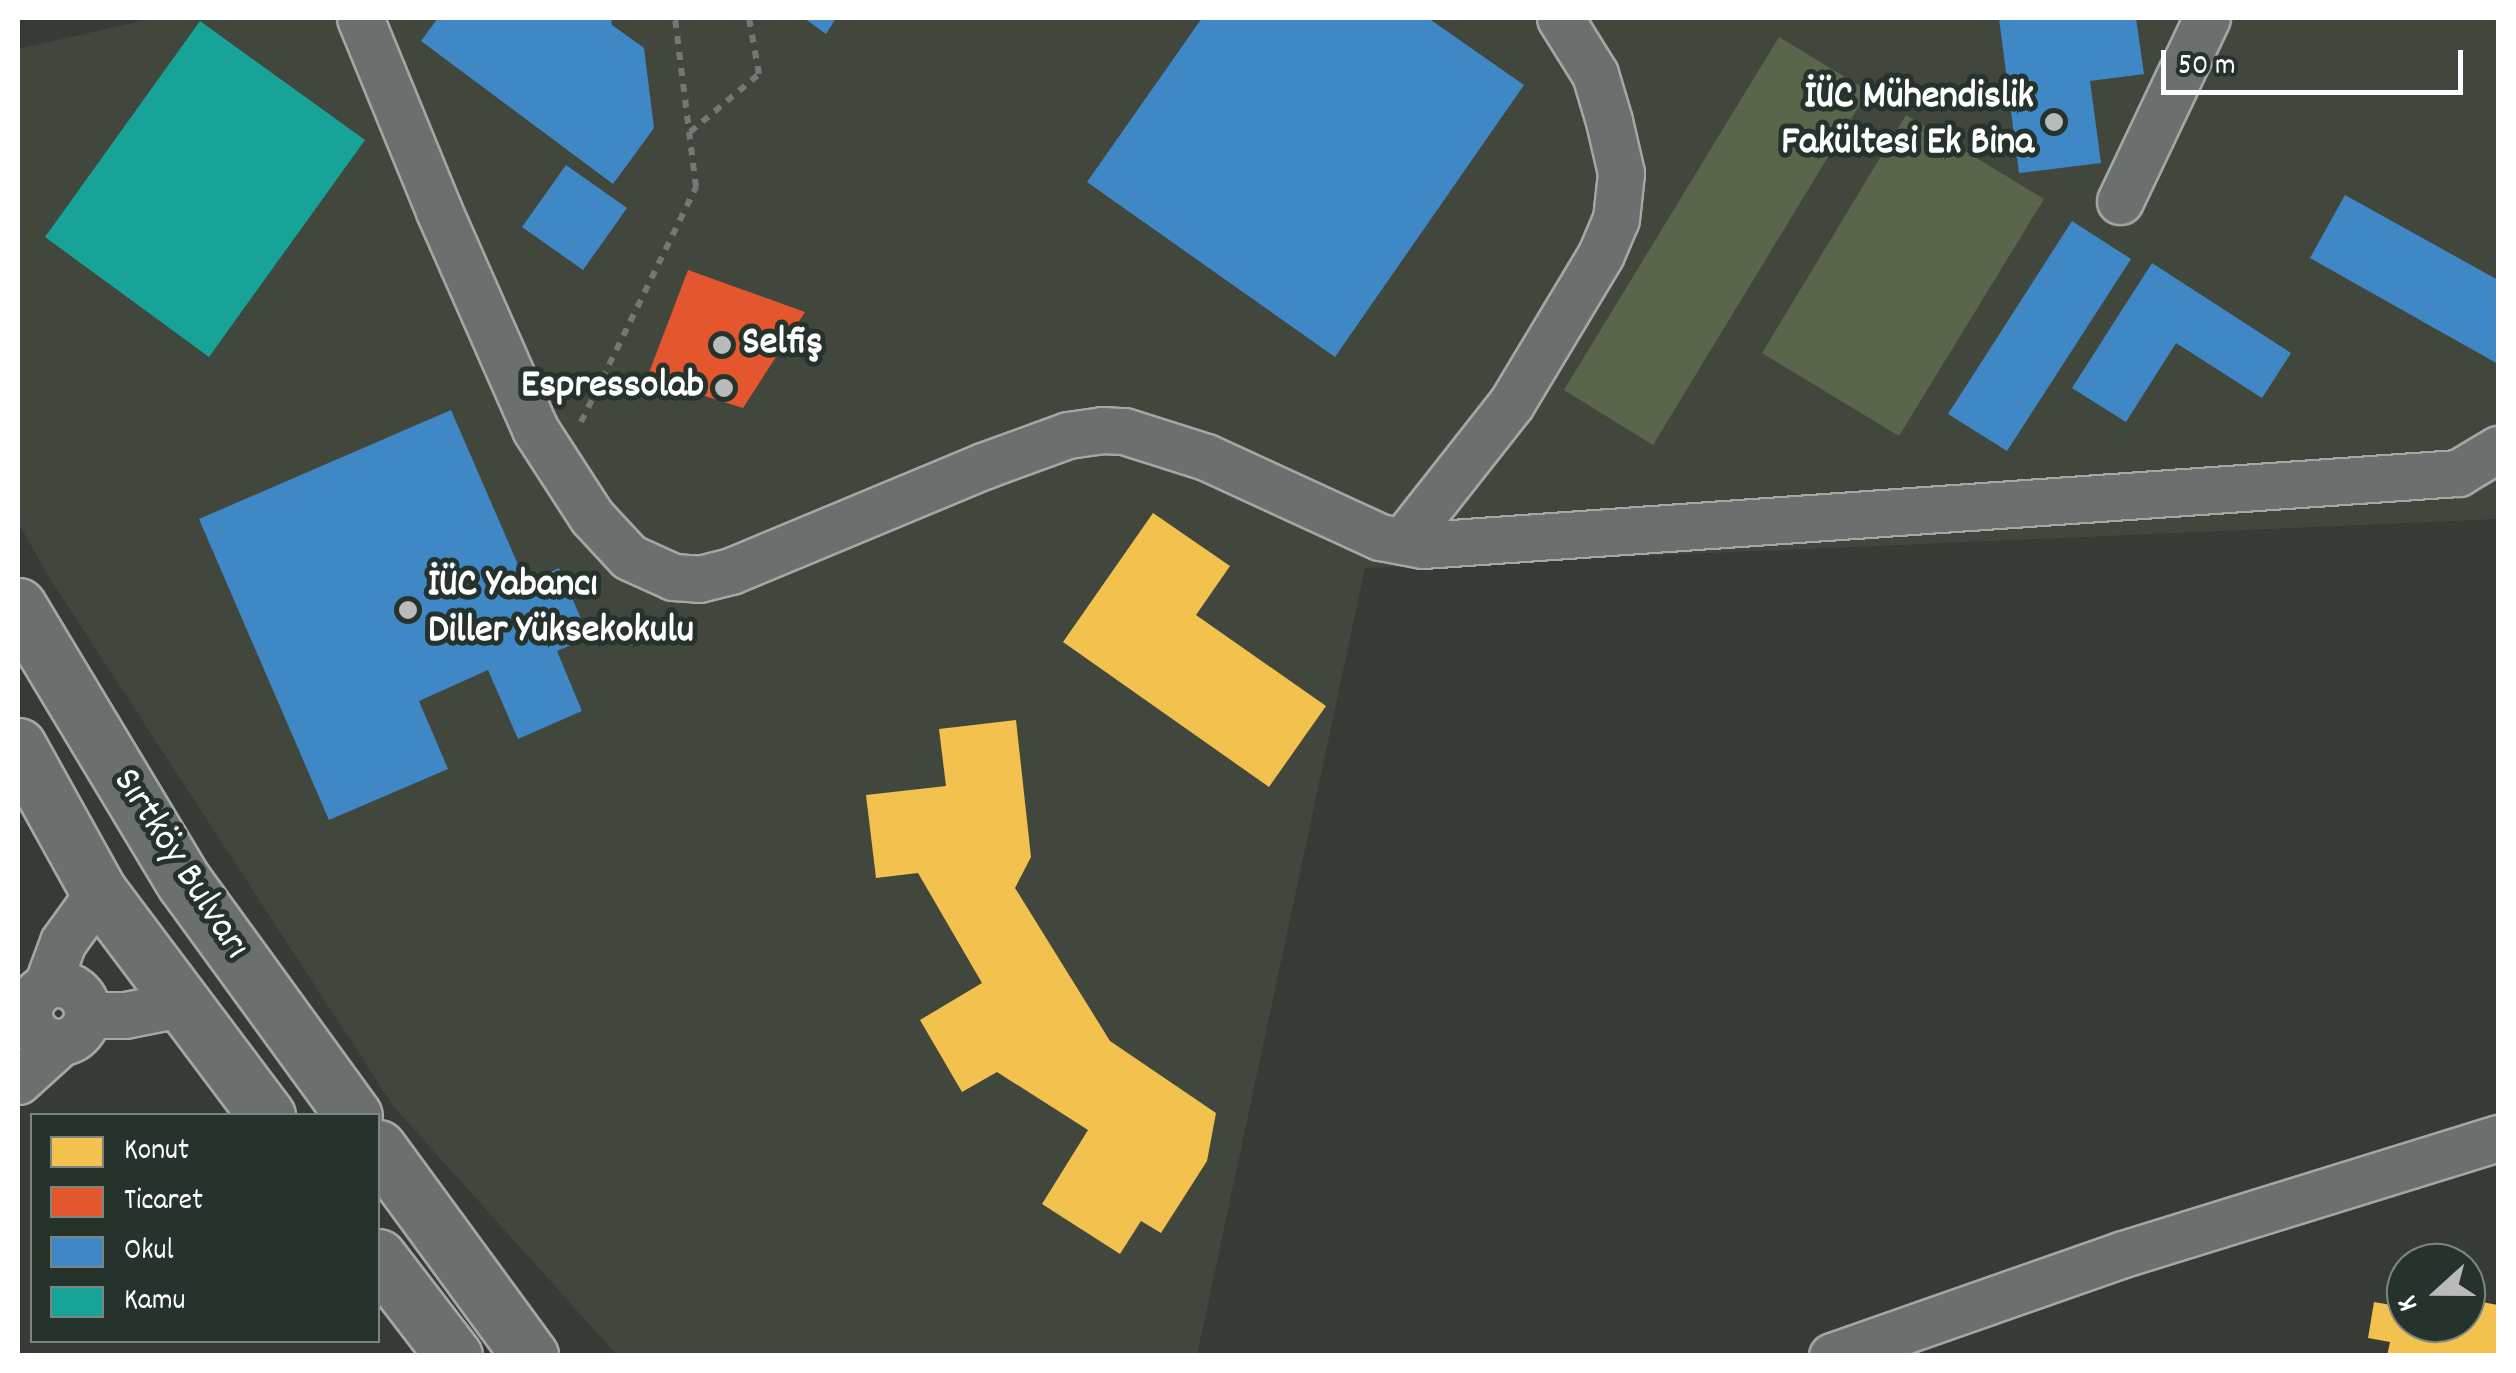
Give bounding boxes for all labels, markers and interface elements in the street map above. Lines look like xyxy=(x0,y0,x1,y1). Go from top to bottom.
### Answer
scale bar xyxy=(2166,30,2468,92)
text: 50 m xyxy=(2178,46,2236,89)
place label: İÜC Mühendislik Fakültesi Ek Bina xyxy=(1781,75,2034,169)
marker: İÜC Mühendislik Fakültesi Ek Bina xyxy=(2043,111,2065,133)
place label: Selfiş xyxy=(742,321,823,369)
marker: Selfiş xyxy=(711,334,733,356)
place label: Espressolab xyxy=(521,364,704,412)
marker: Espressolab xyxy=(713,377,735,399)
place label: İÜC Yabancı Diller Yüksekokulu xyxy=(428,563,694,657)
marker: İÜC Yabancı Diller Yüksekokulu xyxy=(397,599,419,621)
street label: Sırtköy Bulvarı xyxy=(100,761,258,969)
legend xyxy=(30,1113,380,1343)
text: Konut xyxy=(124,1131,189,1174)
text: Ticaret xyxy=(124,1181,203,1224)
text: Okul xyxy=(124,1231,174,1274)
north arrow xyxy=(2386,1243,2486,1343)
text: Kamu xyxy=(124,1281,185,1324)
text: K xyxy=(2389,1290,2431,1316)

